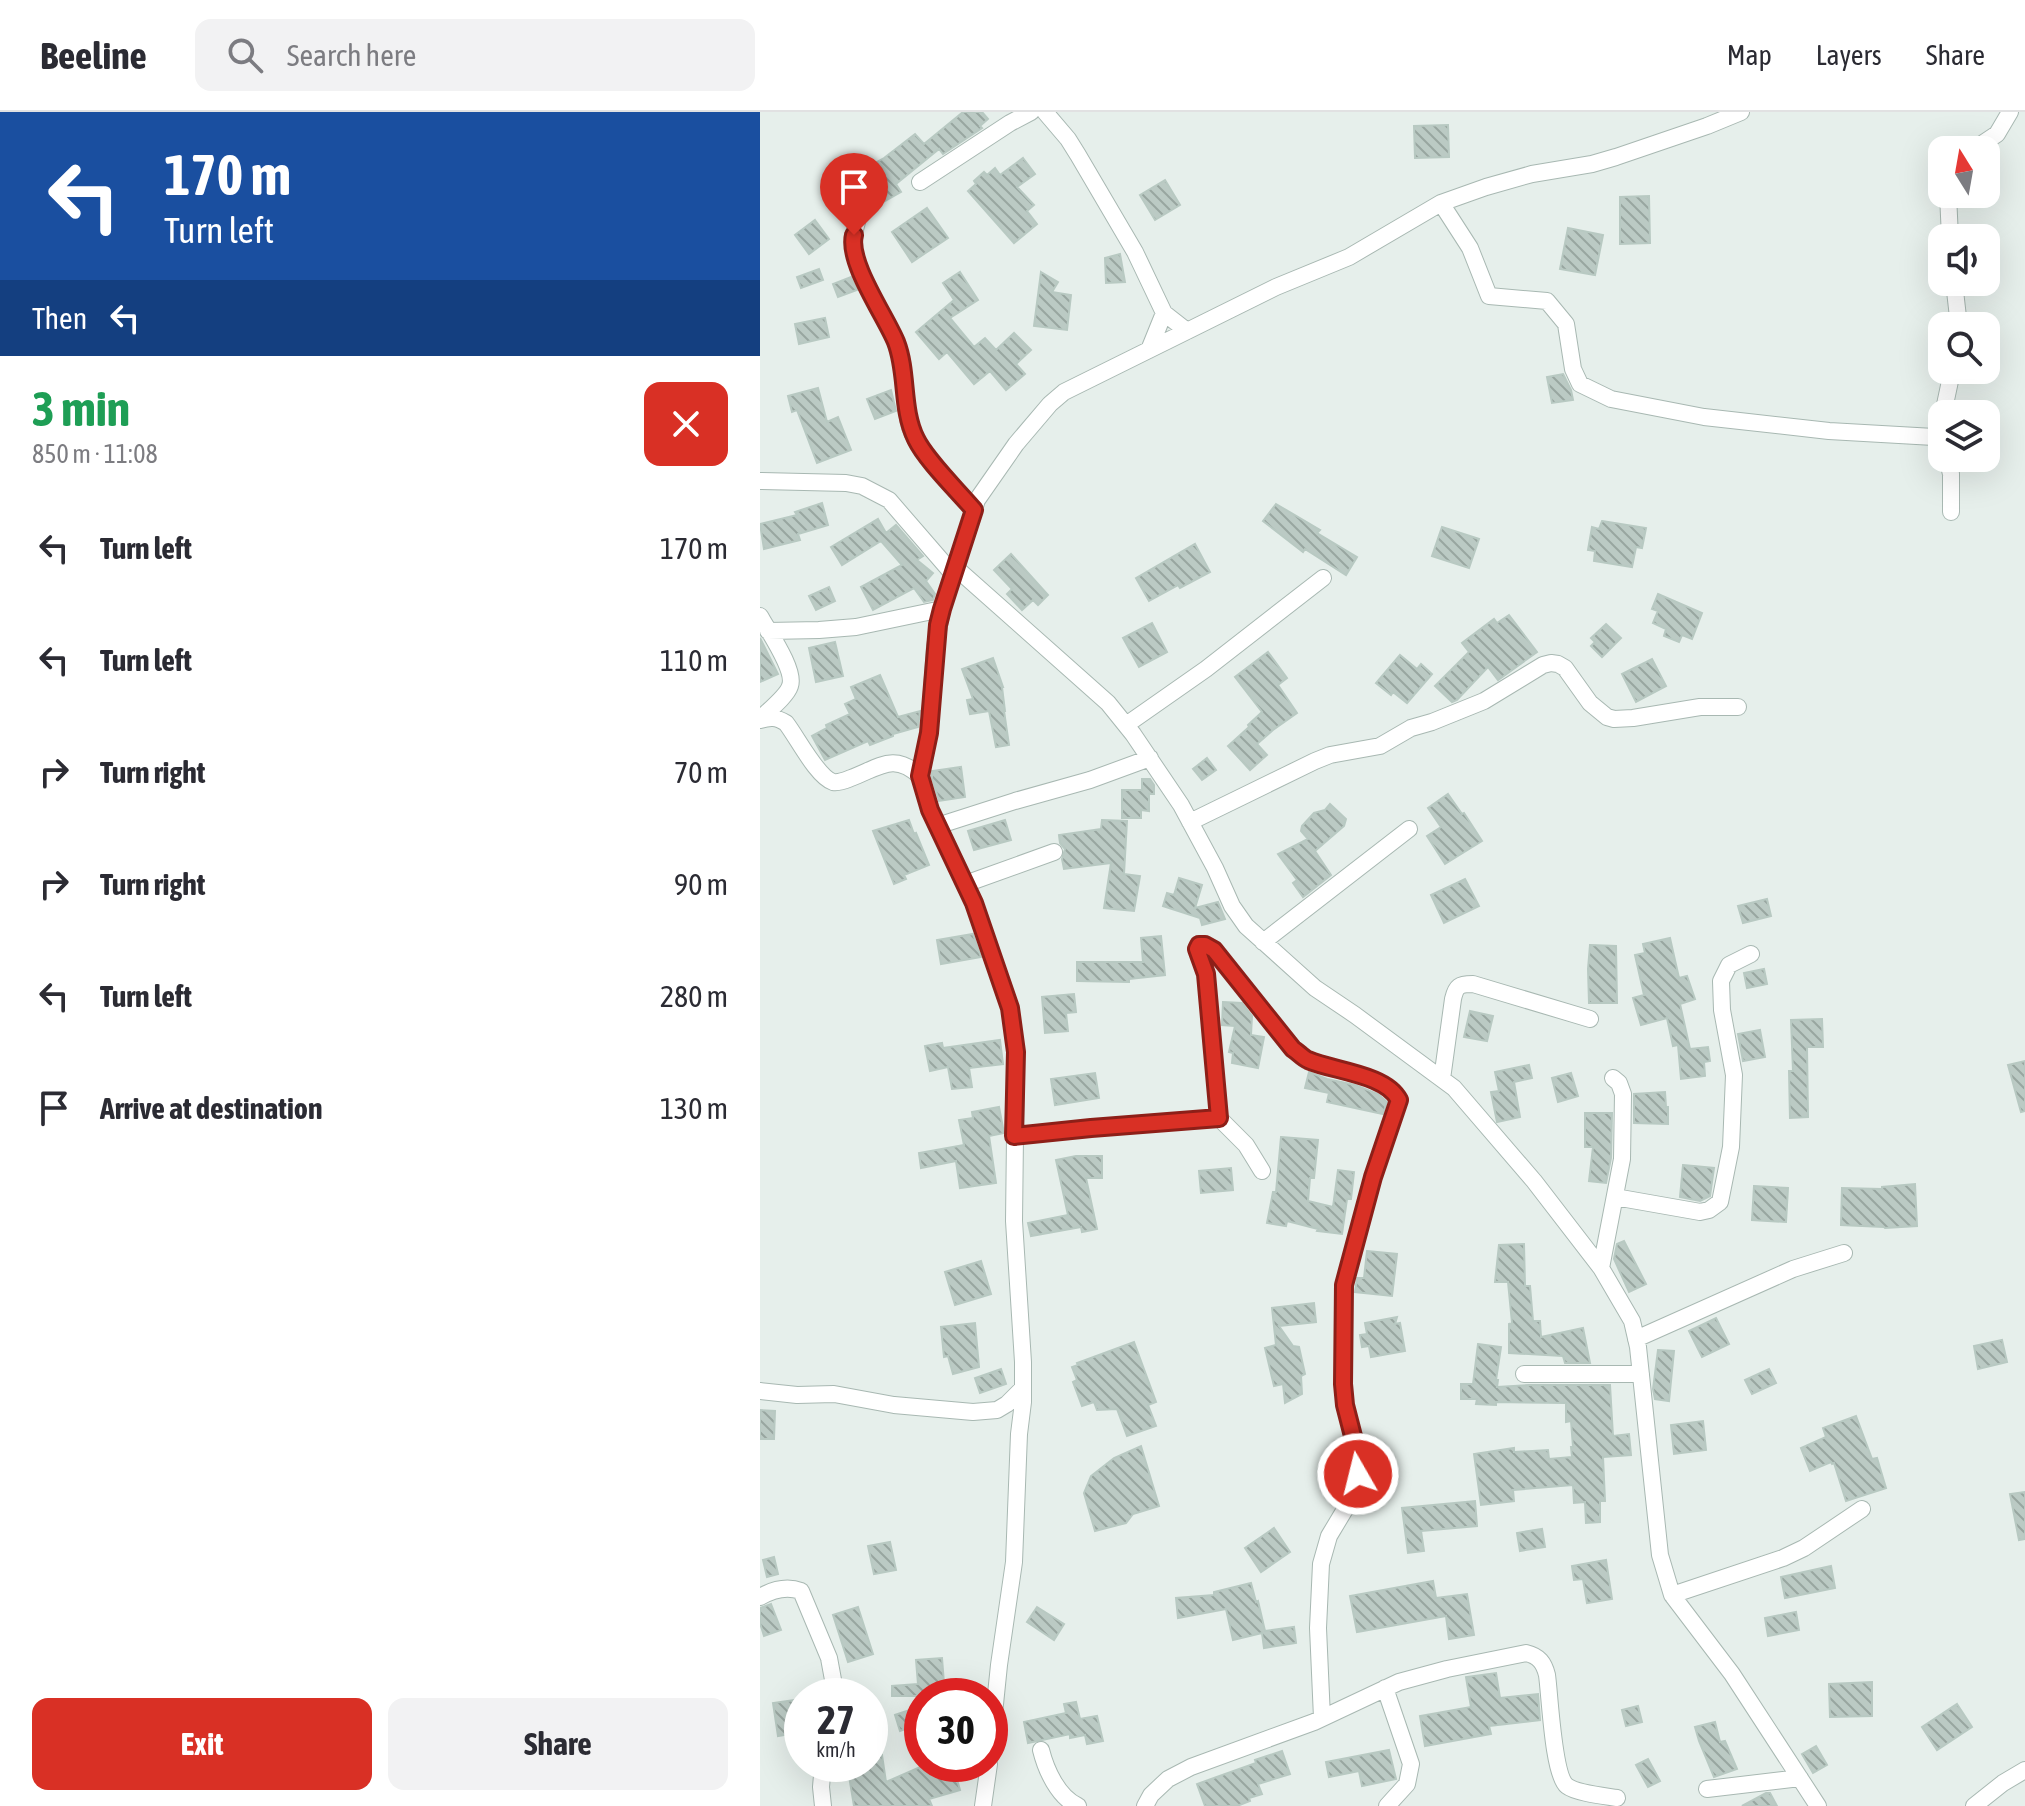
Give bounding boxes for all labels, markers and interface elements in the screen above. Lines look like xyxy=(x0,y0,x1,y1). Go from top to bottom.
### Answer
search box xyxy=(195,19,755,91)
icon: search xyxy=(223,33,267,77)
text: Beeline xyxy=(40,34,147,77)
text: Search here xyxy=(287,38,416,72)
text: Map xyxy=(1727,39,1772,71)
text: Layers xyxy=(1816,39,1882,71)
text: Share xyxy=(1926,39,1985,71)
north arrow xyxy=(1928,136,2000,208)
map controls xyxy=(1928,136,2000,472)
text: 170 m xyxy=(164,143,291,207)
icon: left xyxy=(32,144,136,248)
pin xyxy=(820,153,888,235)
icon: arrive xyxy=(832,165,876,209)
text: Turn left xyxy=(164,209,274,251)
button: sound xyxy=(1928,224,2000,296)
icon: left xyxy=(103,296,147,340)
text: Then xyxy=(32,301,87,335)
button: search xyxy=(1928,312,2000,384)
text: 3 min xyxy=(32,381,130,436)
button: close xyxy=(644,382,728,466)
button: layers xyxy=(1928,400,2000,472)
text: 850 m · 11:08 xyxy=(32,439,158,469)
icon: left xyxy=(32,526,76,570)
text: Turn left xyxy=(100,531,192,565)
text: 170 m xyxy=(660,531,728,565)
icon: left xyxy=(32,638,76,682)
text: Turn left xyxy=(100,643,192,677)
text: 110 m xyxy=(660,643,728,677)
icon: right xyxy=(32,750,76,794)
text: Turn right xyxy=(100,755,206,789)
text: 70 m xyxy=(674,755,728,789)
icon: right xyxy=(32,862,76,906)
text: Turn right xyxy=(100,867,206,901)
text: 90 m xyxy=(674,867,728,901)
icon: left xyxy=(32,974,76,1018)
text: Turn left xyxy=(100,979,192,1013)
text: 280 m xyxy=(660,979,728,1013)
icon: arrive xyxy=(32,1086,76,1130)
text: Arrive at destination xyxy=(100,1091,322,1125)
text: 130 m xyxy=(660,1091,728,1125)
position arrow xyxy=(1316,1432,1400,1516)
speed limit sign: 30 xyxy=(904,1678,1008,1782)
text: 27 xyxy=(817,1697,855,1742)
button: Exit xyxy=(32,1698,372,1790)
button: Share xyxy=(388,1698,728,1790)
text: km/h xyxy=(816,1738,856,1761)

